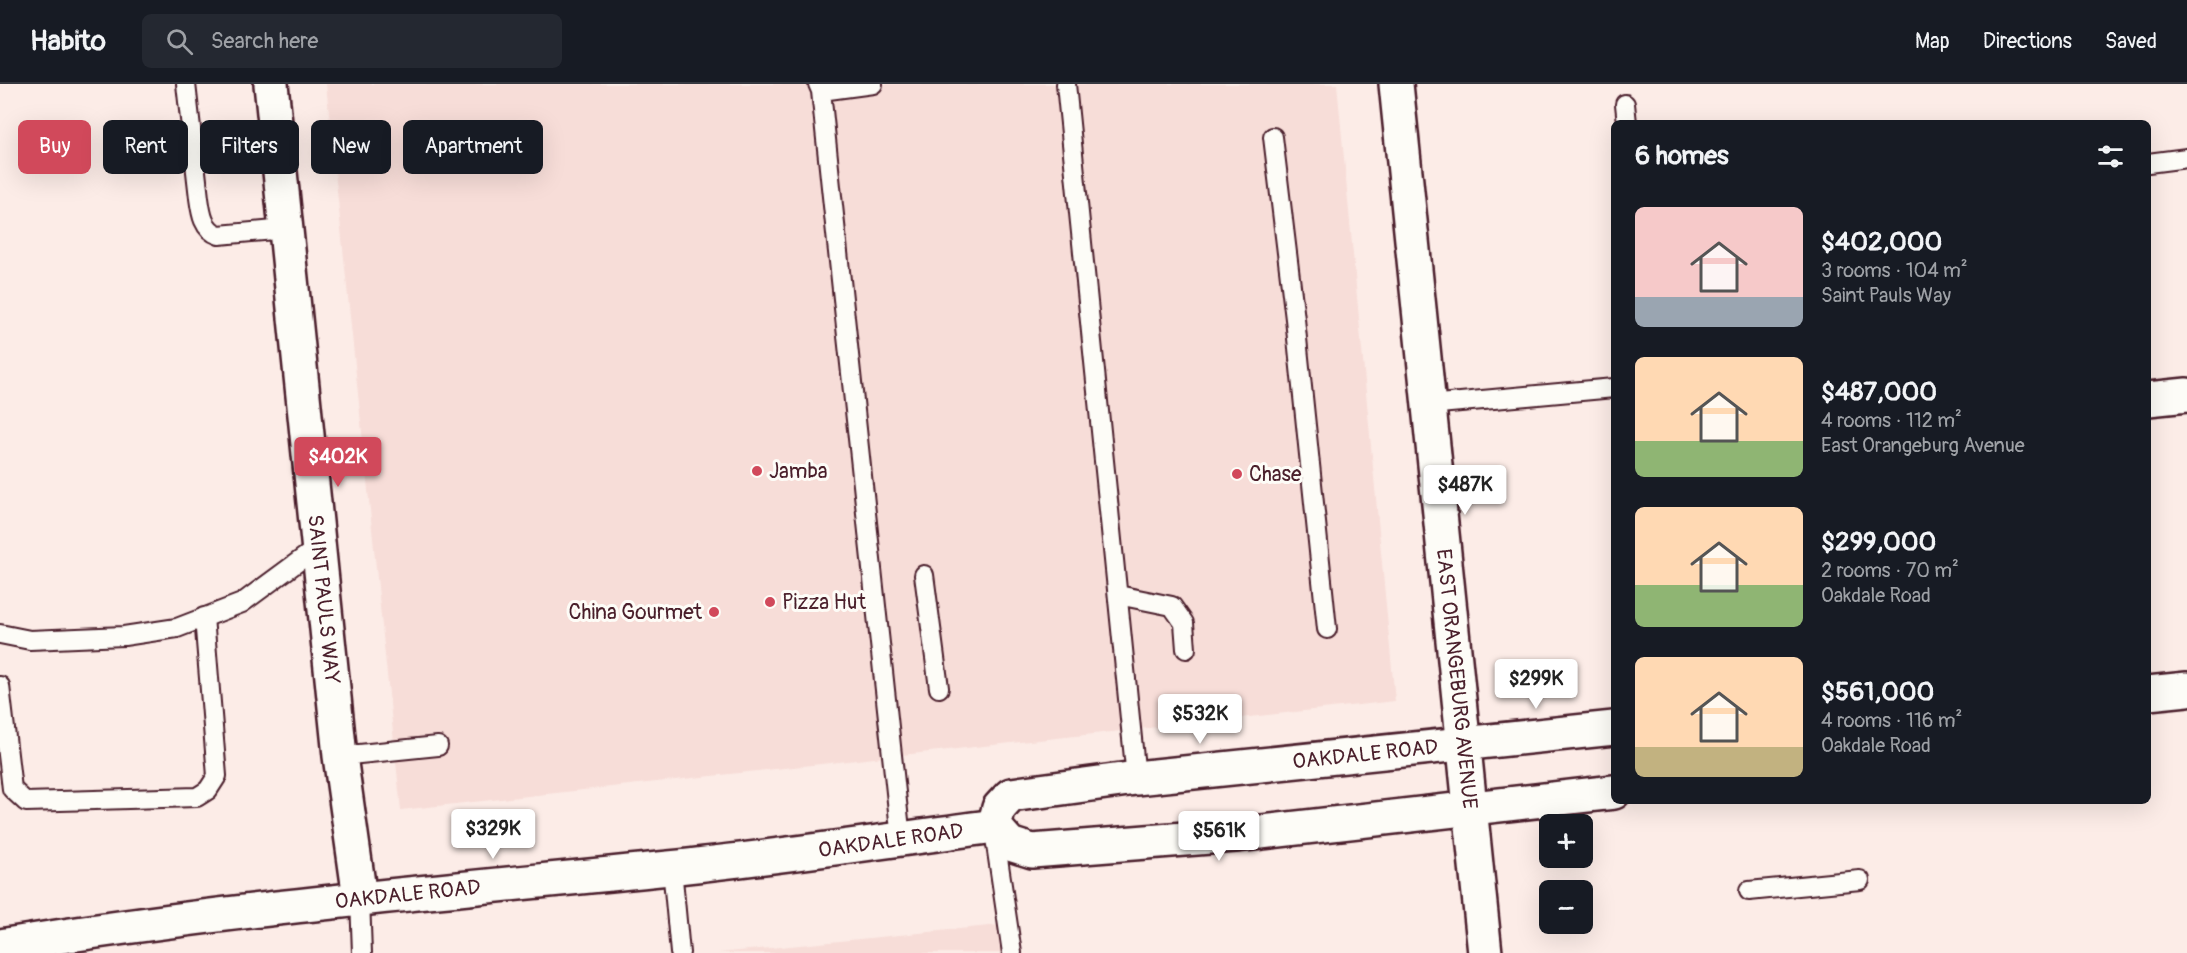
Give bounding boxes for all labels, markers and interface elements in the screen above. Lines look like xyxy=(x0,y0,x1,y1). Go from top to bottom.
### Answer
search box xyxy=(142,14,562,68)
text: Habito xyxy=(30,24,106,59)
icon: search xyxy=(163,25,196,58)
text: Search here xyxy=(211,27,318,55)
text: Map xyxy=(1915,28,1950,55)
text: Directions xyxy=(1983,28,2072,55)
text: Saved xyxy=(2105,28,2157,55)
chip: Buy xyxy=(18,120,91,174)
chip: Rent xyxy=(103,120,188,174)
chip: Filters xyxy=(200,120,299,174)
chip: New xyxy=(311,120,391,174)
chip: Apartment xyxy=(403,120,543,174)
text: 6 homes xyxy=(1635,140,1729,172)
icon: filters xyxy=(2094,140,2127,173)
text: $402,000 xyxy=(1821,226,1942,258)
icon: home xyxy=(1683,231,1755,303)
text: 3 rooms · 104 m² xyxy=(1821,258,1968,283)
text: Saint Pauls Way xyxy=(1821,283,1951,308)
text: $487,000 xyxy=(1821,376,1937,408)
icon: home xyxy=(1683,381,1755,453)
text: 4 rooms · 112 m² xyxy=(1821,408,1962,433)
text: East Orangeburg Avenue xyxy=(1821,433,2025,458)
pin: $402K xyxy=(296,437,380,488)
text: $402K xyxy=(308,444,368,469)
place label: Jamba xyxy=(769,458,828,485)
place label: Chase xyxy=(1249,461,1302,488)
marker: Jamba xyxy=(750,464,764,478)
pin: $487K xyxy=(1423,465,1507,516)
marker: Chase xyxy=(1230,467,1244,481)
text: $487K xyxy=(1437,472,1493,497)
street label: SAINT PAULS WAY xyxy=(302,513,346,685)
text: $299,000 xyxy=(1821,526,1936,558)
icon: home xyxy=(1683,531,1755,603)
street label: EAST ORANGEBURG AVENUE xyxy=(1430,547,1484,810)
text: 2 rooms · 70 m² xyxy=(1821,558,1959,583)
text: Oakdale Road xyxy=(1821,583,1931,608)
place label: Pizza Hut xyxy=(782,589,866,616)
marker: Pizza Hut xyxy=(763,595,777,609)
place label: China Gourmet xyxy=(569,599,703,626)
marker: China Gourmet xyxy=(707,605,721,619)
pin: $299K xyxy=(1494,659,1578,710)
text: $299K xyxy=(1509,666,1563,691)
text: $561,000 xyxy=(1821,676,1934,708)
icon: home xyxy=(1683,681,1755,753)
pin: $532K xyxy=(1158,694,1242,745)
text: $532K xyxy=(1172,701,1228,726)
text: 4 rooms · 116 m² xyxy=(1821,708,1962,733)
street label: OAKDALE ROAD xyxy=(1291,733,1439,775)
text: Oakdale Road xyxy=(1821,733,1931,758)
pin: $329K xyxy=(451,809,535,860)
pin: $561K xyxy=(1177,811,1261,862)
map controls xyxy=(1539,814,1593,934)
button: + xyxy=(1539,814,1593,868)
text: $329K xyxy=(465,816,521,841)
street label: OAKDALE ROAD xyxy=(816,817,965,864)
text: $561K xyxy=(1192,818,1246,843)
street label: OAKDALE ROAD xyxy=(334,873,482,915)
button: − xyxy=(1539,880,1593,934)

